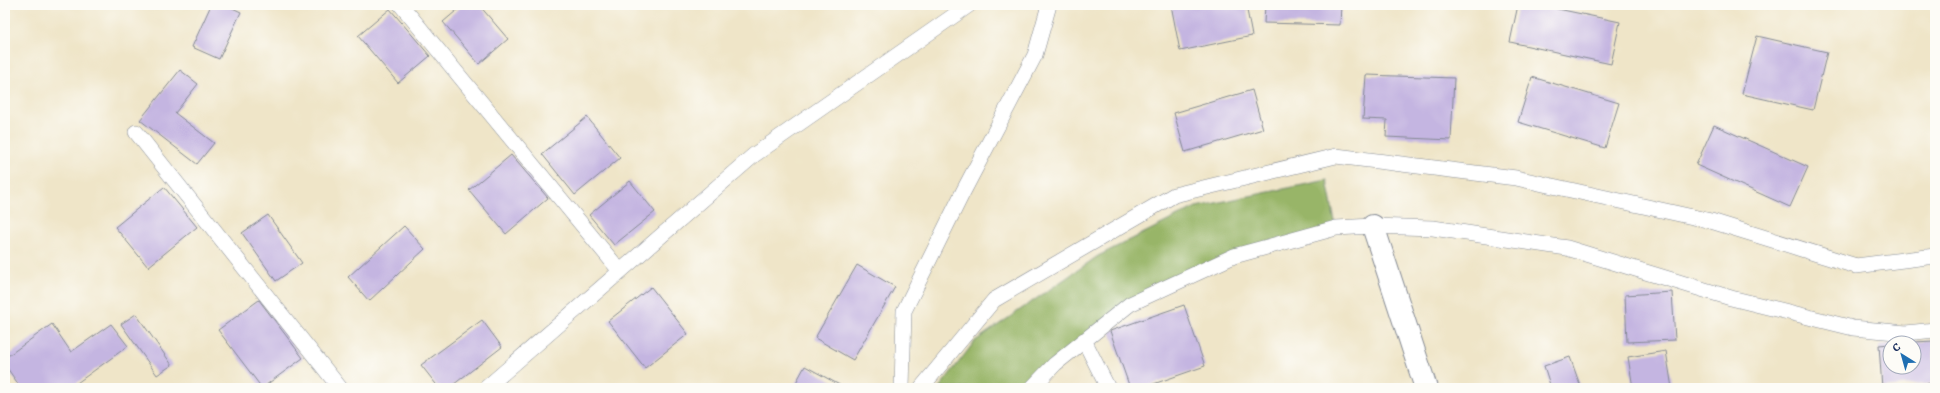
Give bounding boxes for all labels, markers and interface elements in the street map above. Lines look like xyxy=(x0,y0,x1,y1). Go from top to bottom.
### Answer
north arrow xyxy=(1882,335,1922,375)
text: С xyxy=(1889,339,1904,355)

